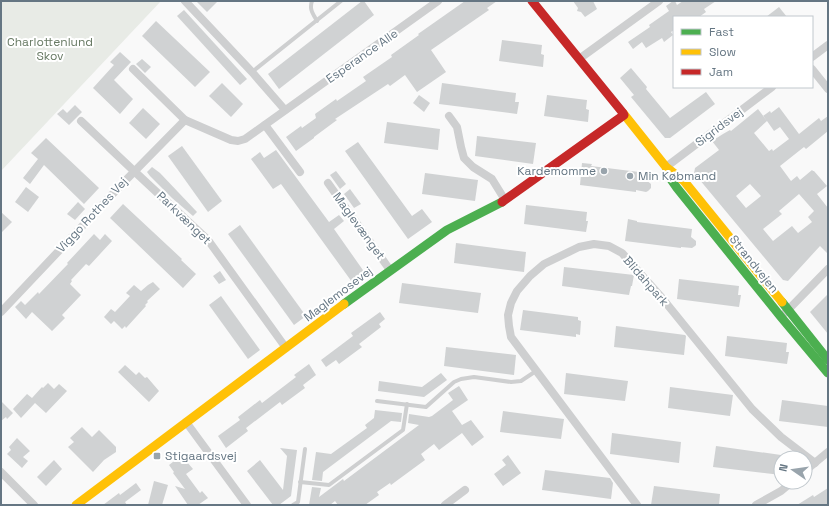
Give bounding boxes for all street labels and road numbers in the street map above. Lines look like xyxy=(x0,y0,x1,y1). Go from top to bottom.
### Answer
street label: Esperance Alle xyxy=(323,25,401,87)
street label: Sigridsvej xyxy=(692,104,746,150)
street label: Viggo Rothes Vej xyxy=(53,174,131,256)
street label: Parkvænget xyxy=(153,188,215,248)
street label: Maglevænget xyxy=(329,189,389,263)
street label: Strandvejen xyxy=(726,232,782,296)
street label: Blidahpark xyxy=(620,253,673,310)
street label: Maglemosevej xyxy=(300,263,376,325)

